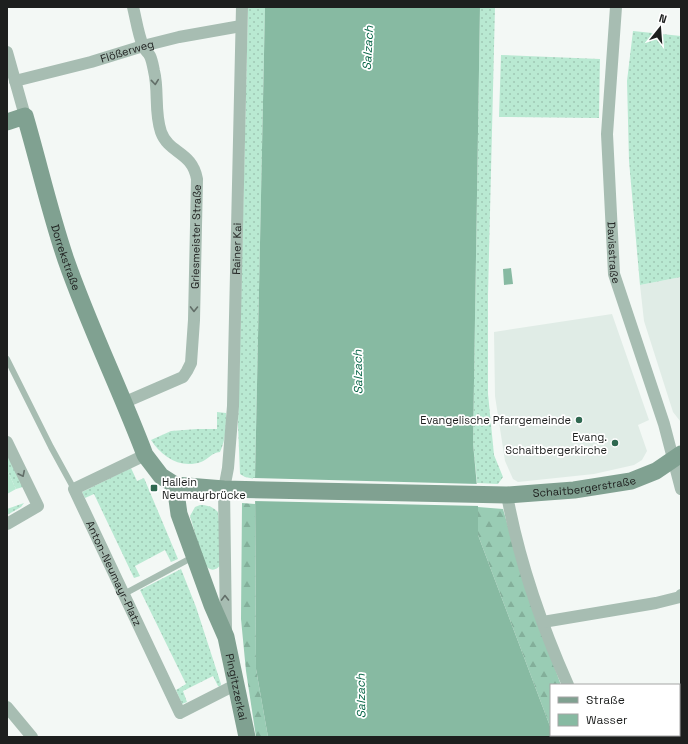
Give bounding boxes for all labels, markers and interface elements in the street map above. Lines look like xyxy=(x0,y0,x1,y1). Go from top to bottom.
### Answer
north arrow xyxy=(640,8,680,48)
text: N xyxy=(657,11,668,26)
water label: Salzach xyxy=(359,25,377,71)
street label: Flößerweg xyxy=(98,37,155,66)
one-way arrow xyxy=(151,79,160,85)
street label: Griesmeister Straße xyxy=(188,184,204,289)
street label: Davisstraße xyxy=(604,221,624,285)
street label: Rainer Kai xyxy=(229,222,244,275)
street label: Dorrekstraße xyxy=(48,223,83,292)
one-way arrow xyxy=(190,306,198,312)
water label: Salzach xyxy=(350,349,366,394)
place label: Evangelische Pfarrgemeinde xyxy=(420,413,571,427)
marker: Evangelische Pfarrgemeinde xyxy=(574,415,584,425)
place label: Evang. Schaitbergerkirche xyxy=(505,430,607,457)
marker: Evang. Schaitbergerkirche xyxy=(610,438,620,448)
one-way arrow xyxy=(17,470,25,478)
street label: Schaitbergerstraße xyxy=(532,473,638,500)
place label: Hallein Neumayrbrücke xyxy=(162,475,246,502)
marker: Hallein Neumayrbrücke xyxy=(149,483,159,493)
street label: Anton-Neumayr-Platz xyxy=(83,518,145,629)
one-way arrow xyxy=(221,595,229,601)
street label: Pingitzzerkai xyxy=(223,652,250,722)
water label: Salzach xyxy=(353,673,369,718)
legend xyxy=(550,684,680,736)
text: Straße xyxy=(586,692,625,708)
text: Wasser xyxy=(586,712,628,728)

